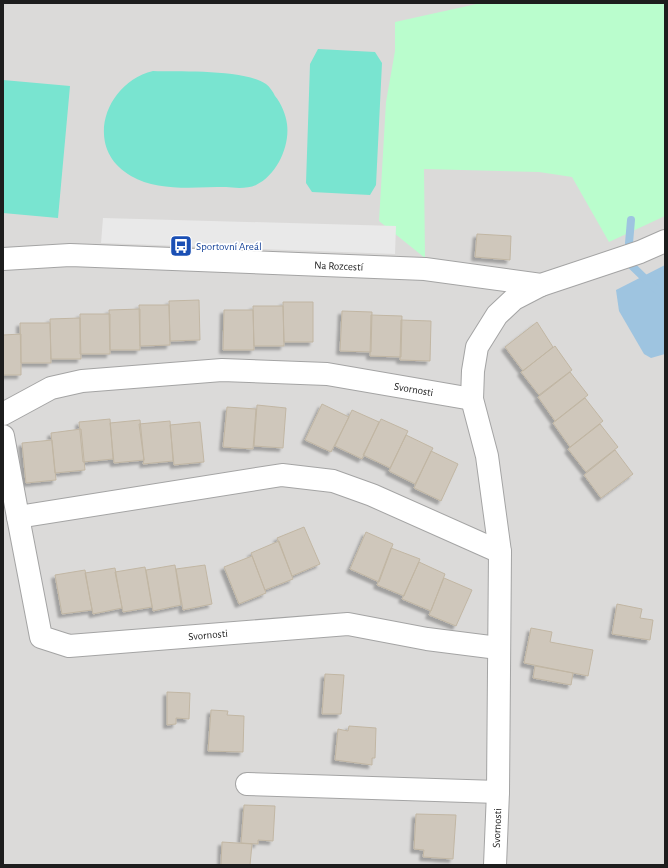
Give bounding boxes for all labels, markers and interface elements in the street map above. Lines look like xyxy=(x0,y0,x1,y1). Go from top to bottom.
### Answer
bus stop icon: Sportovní Areál xyxy=(168,233,194,259)
place label: Sportovní Areál xyxy=(196,241,262,252)
street label: Na Rozcestí xyxy=(314,259,364,272)
street label: Svornosti xyxy=(393,380,434,398)
street label: Svornosti xyxy=(188,628,228,642)
street label: Svornosti xyxy=(490,808,503,848)

